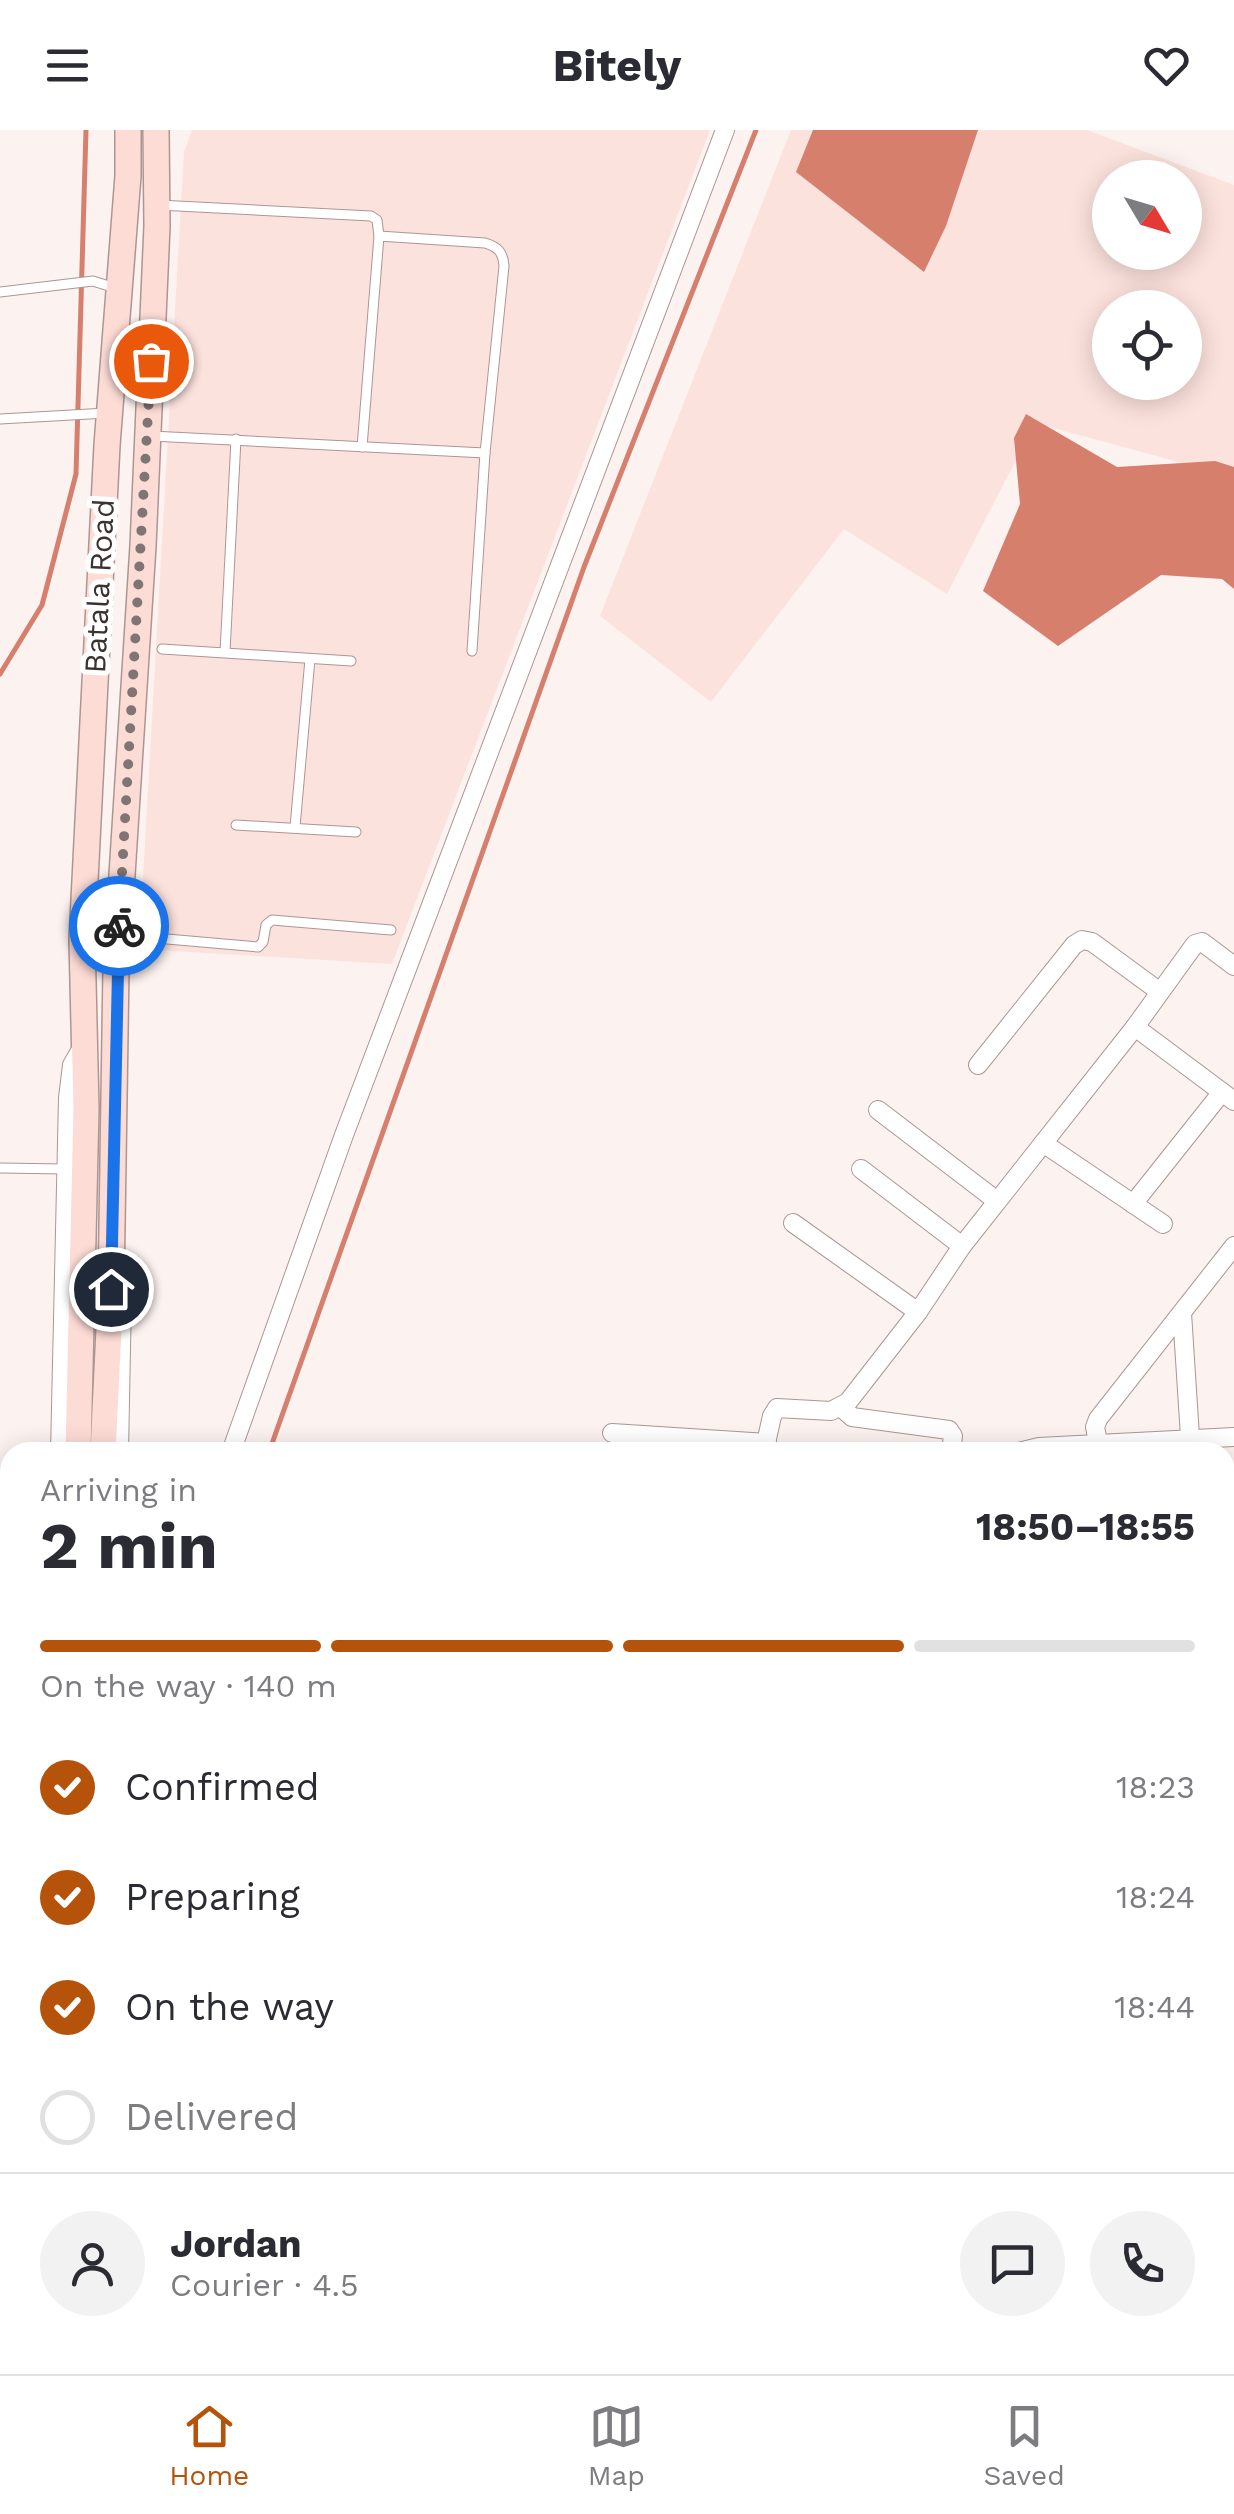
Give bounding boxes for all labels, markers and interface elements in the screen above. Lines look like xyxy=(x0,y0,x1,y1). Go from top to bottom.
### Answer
icon: menu xyxy=(40,38,95,93)
icon: heart xyxy=(1139,38,1194,93)
text: Bitely xyxy=(553,39,681,92)
north arrow xyxy=(1092,160,1202,270)
map controls xyxy=(1092,160,1202,400)
button: locate xyxy=(1092,290,1202,400)
pin xyxy=(109,319,194,404)
icon: bag xyxy=(124,334,179,389)
street label: Batala Road xyxy=(77,498,121,674)
courier xyxy=(69,876,169,976)
icon: bike xyxy=(92,899,147,954)
pin xyxy=(69,1247,154,1332)
icon: home xyxy=(84,1262,139,1317)
text: Arriving in xyxy=(40,1471,197,1509)
text: 18:50–18:55 xyxy=(976,1505,1195,1549)
text: 2 min xyxy=(40,1508,218,1584)
text: On the way · 140 m xyxy=(40,1667,337,1705)
icon: check xyxy=(40,1760,95,1815)
text: Confirmed xyxy=(125,1765,320,1809)
text: 18:23 xyxy=(1116,1768,1195,1806)
icon: check xyxy=(40,1870,95,1925)
text: Preparing xyxy=(125,1875,300,1919)
text: 18:24 xyxy=(1116,1878,1195,1916)
icon: check xyxy=(40,1980,95,2035)
text: On the way xyxy=(125,1985,334,2029)
text: 18:44 xyxy=(1114,1988,1195,2026)
text: Delivered xyxy=(125,2095,298,2139)
button: person xyxy=(40,2211,145,2316)
button: chat xyxy=(960,2211,1065,2316)
button: phone xyxy=(1090,2211,1195,2316)
text: Jordan xyxy=(170,2222,302,2266)
text: Courier · 4.5 xyxy=(170,2266,359,2304)
tab: Home xyxy=(169,2399,249,2492)
tab: Map xyxy=(588,2399,645,2492)
tab: Saved xyxy=(983,2399,1065,2492)

